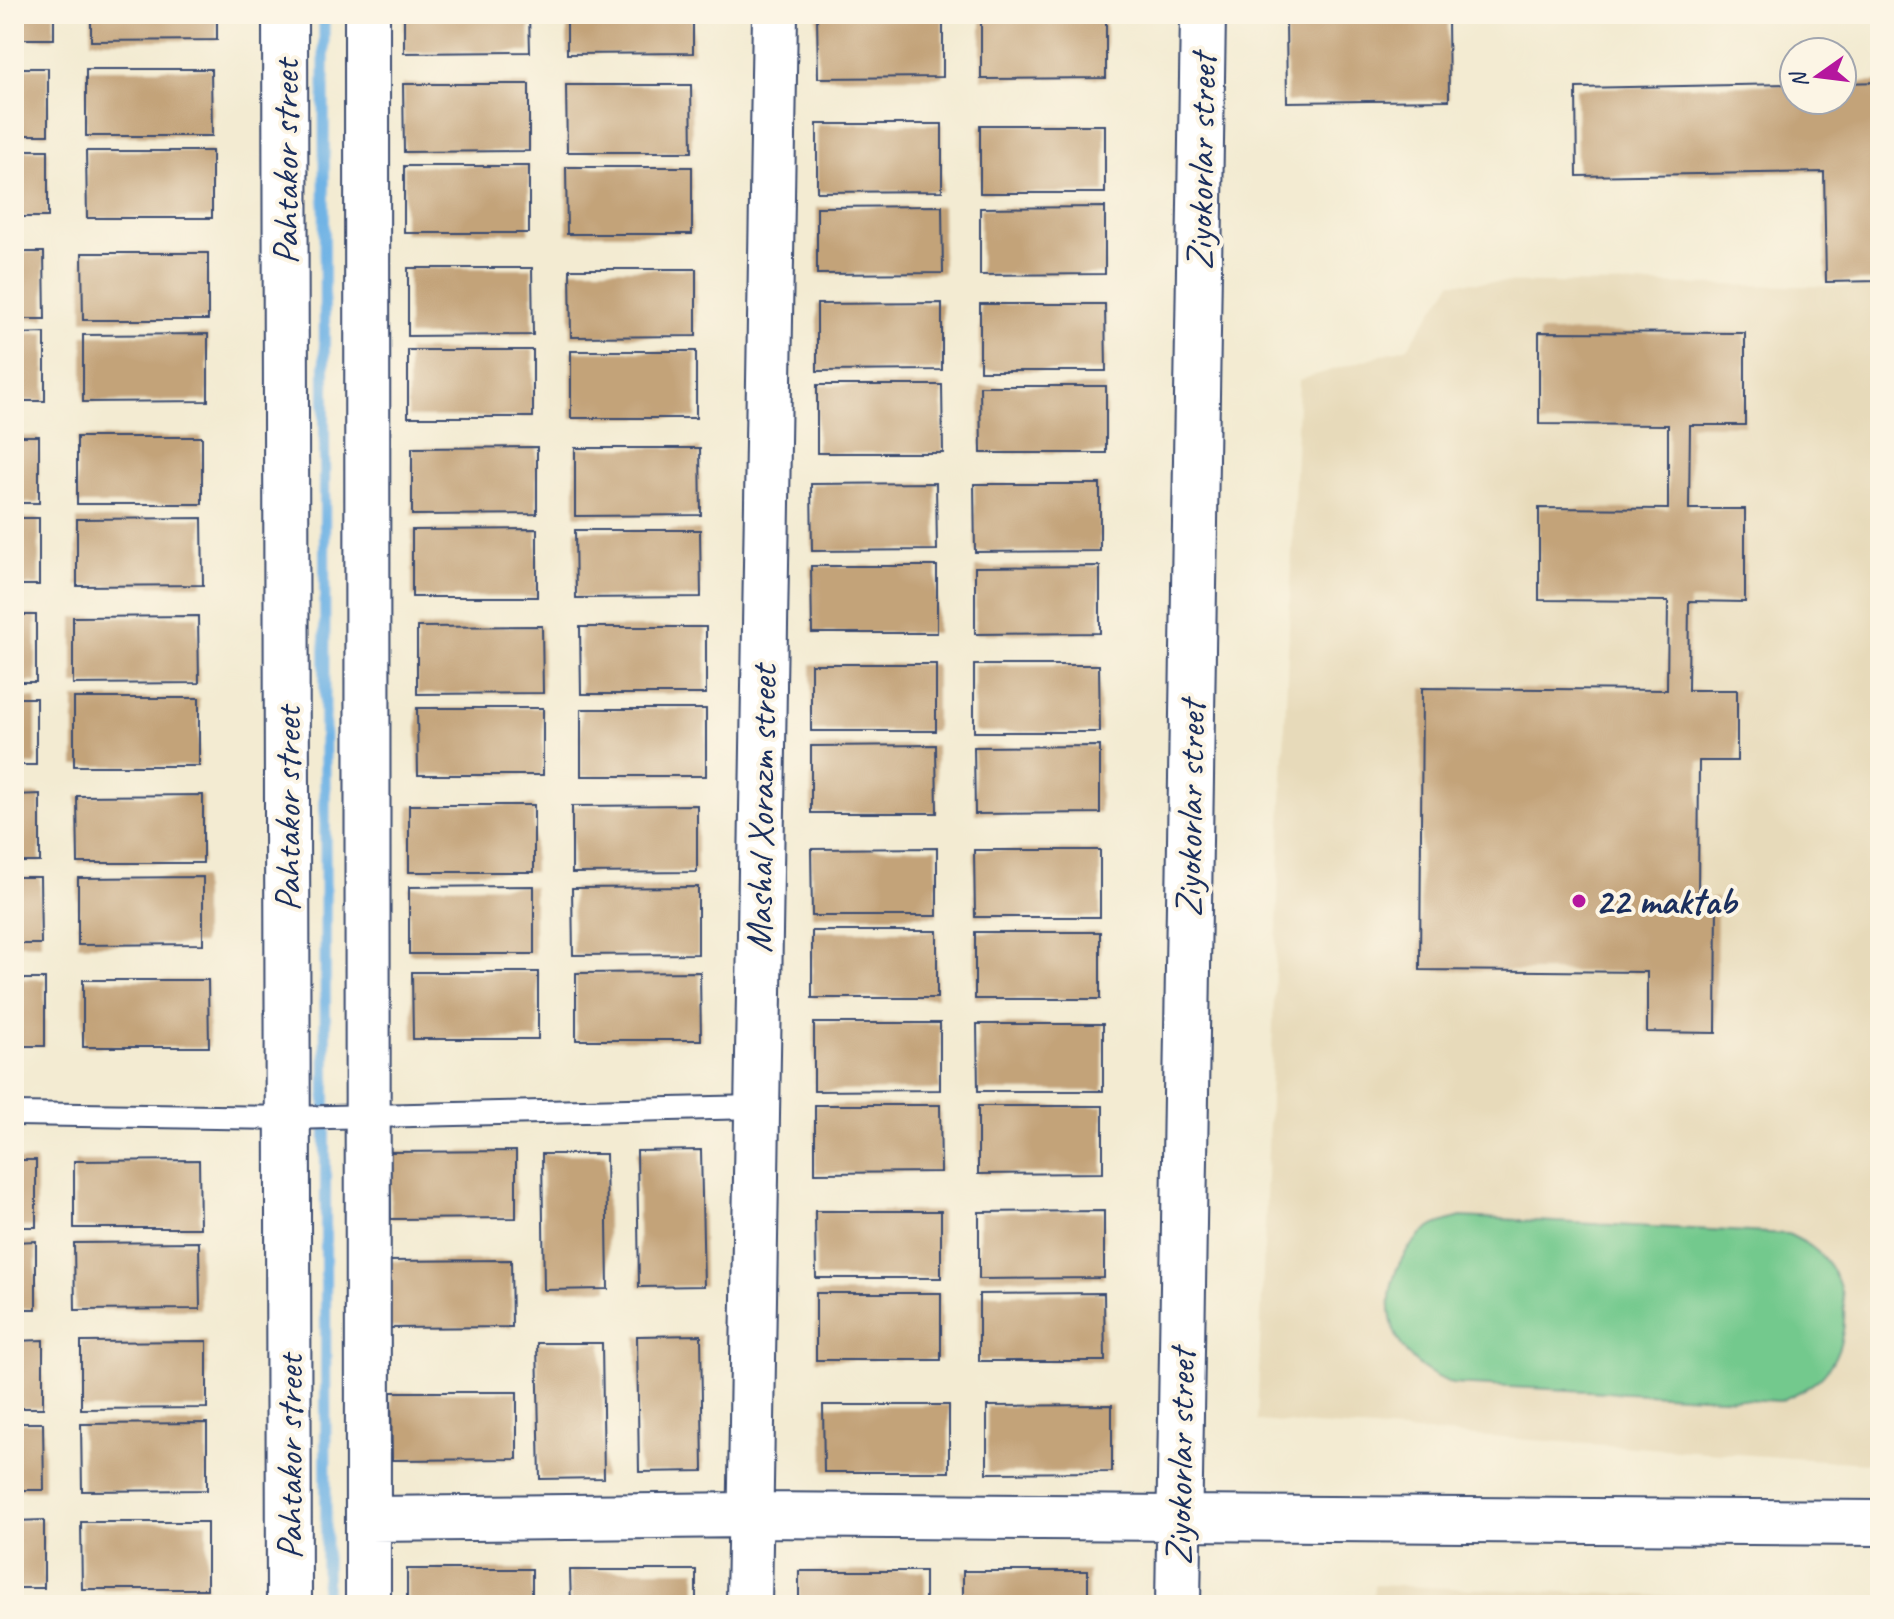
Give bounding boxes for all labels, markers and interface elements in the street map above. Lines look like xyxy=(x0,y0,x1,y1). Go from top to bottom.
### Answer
north arrow xyxy=(1778,36,1858,116)
street label: Ziyokorlar street xyxy=(1176,48,1226,271)
street label: Pahtakor street xyxy=(262,56,309,264)
text: N xyxy=(1784,67,1815,91)
street label: Mashal Xorazm street xyxy=(735,661,787,953)
street label: Ziyokorlar street xyxy=(1165,695,1215,918)
street label: Pahtakor street xyxy=(264,703,311,911)
place label: 22 maktab xyxy=(1595,878,1739,925)
marker: 22 maktab xyxy=(1570,892,1588,910)
street label: Ziyokorlar street xyxy=(1155,1343,1205,1566)
street label: Pahtakor street xyxy=(266,1351,313,1559)

